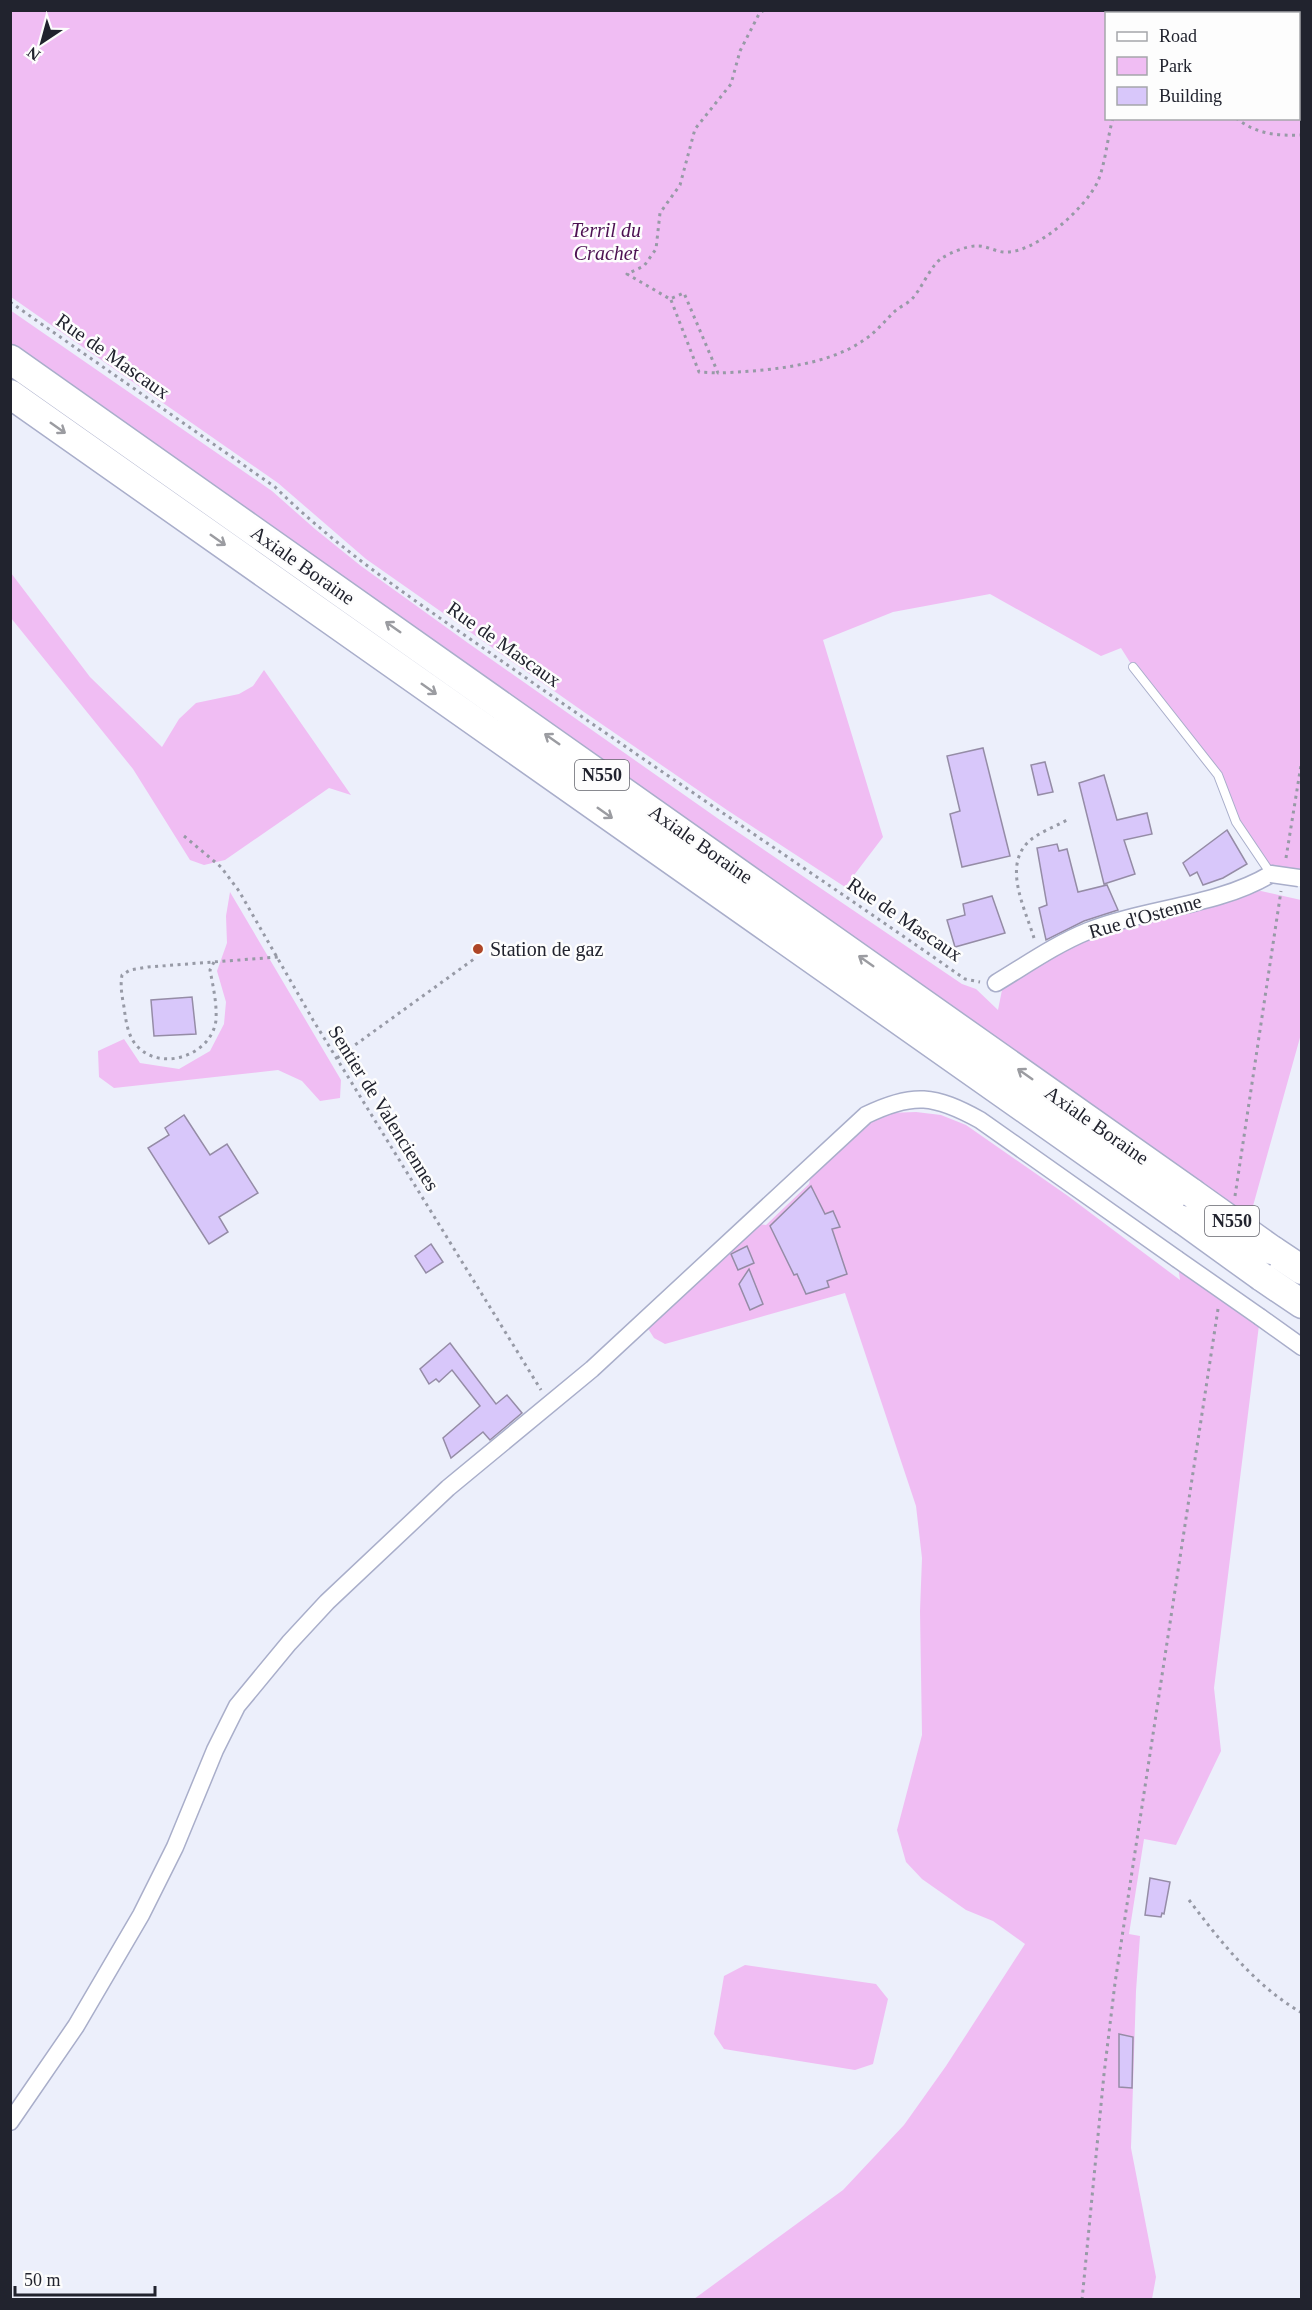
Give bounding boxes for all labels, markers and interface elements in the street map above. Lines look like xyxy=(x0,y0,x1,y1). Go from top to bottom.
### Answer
north arrow xyxy=(12,12,72,72)
legend xyxy=(1105,12,1300,120)
text: Road xyxy=(1159,26,1197,46)
text: N xyxy=(23,43,43,64)
text: Park xyxy=(1159,56,1192,76)
text: Building xyxy=(1159,86,1222,106)
park label: Terril du Crachet xyxy=(571,219,641,264)
street label: Rue de Mascaux xyxy=(52,309,174,403)
one-way arrow xyxy=(50,422,66,434)
street label: Axiale Boraine xyxy=(247,521,359,609)
one-way arrow xyxy=(209,534,225,546)
street label: Rue de Mascaux xyxy=(443,597,565,691)
one-way arrow xyxy=(385,621,401,633)
one-way arrow xyxy=(420,683,436,695)
one-way arrow xyxy=(545,733,561,746)
road number: N550 xyxy=(575,760,629,790)
street label: Axiale Boraine xyxy=(645,800,757,888)
one-way arrow xyxy=(597,807,613,819)
street label: Rue de Mascaux xyxy=(844,873,966,965)
street label: Rue d'Ostenne xyxy=(1086,889,1204,943)
place label: Station de gaz xyxy=(490,938,603,961)
marker: Station de gaz xyxy=(471,942,485,956)
one-way arrow xyxy=(858,955,874,967)
street label: Sentier de Valenciennes xyxy=(324,1021,444,1195)
one-way arrow xyxy=(1017,1068,1033,1080)
street label: Axiale Boraine xyxy=(1041,1081,1153,1169)
road number: N550 xyxy=(1205,1206,1259,1236)
scale bar xyxy=(15,2259,154,2297)
text: 50 m xyxy=(24,2270,61,2290)

